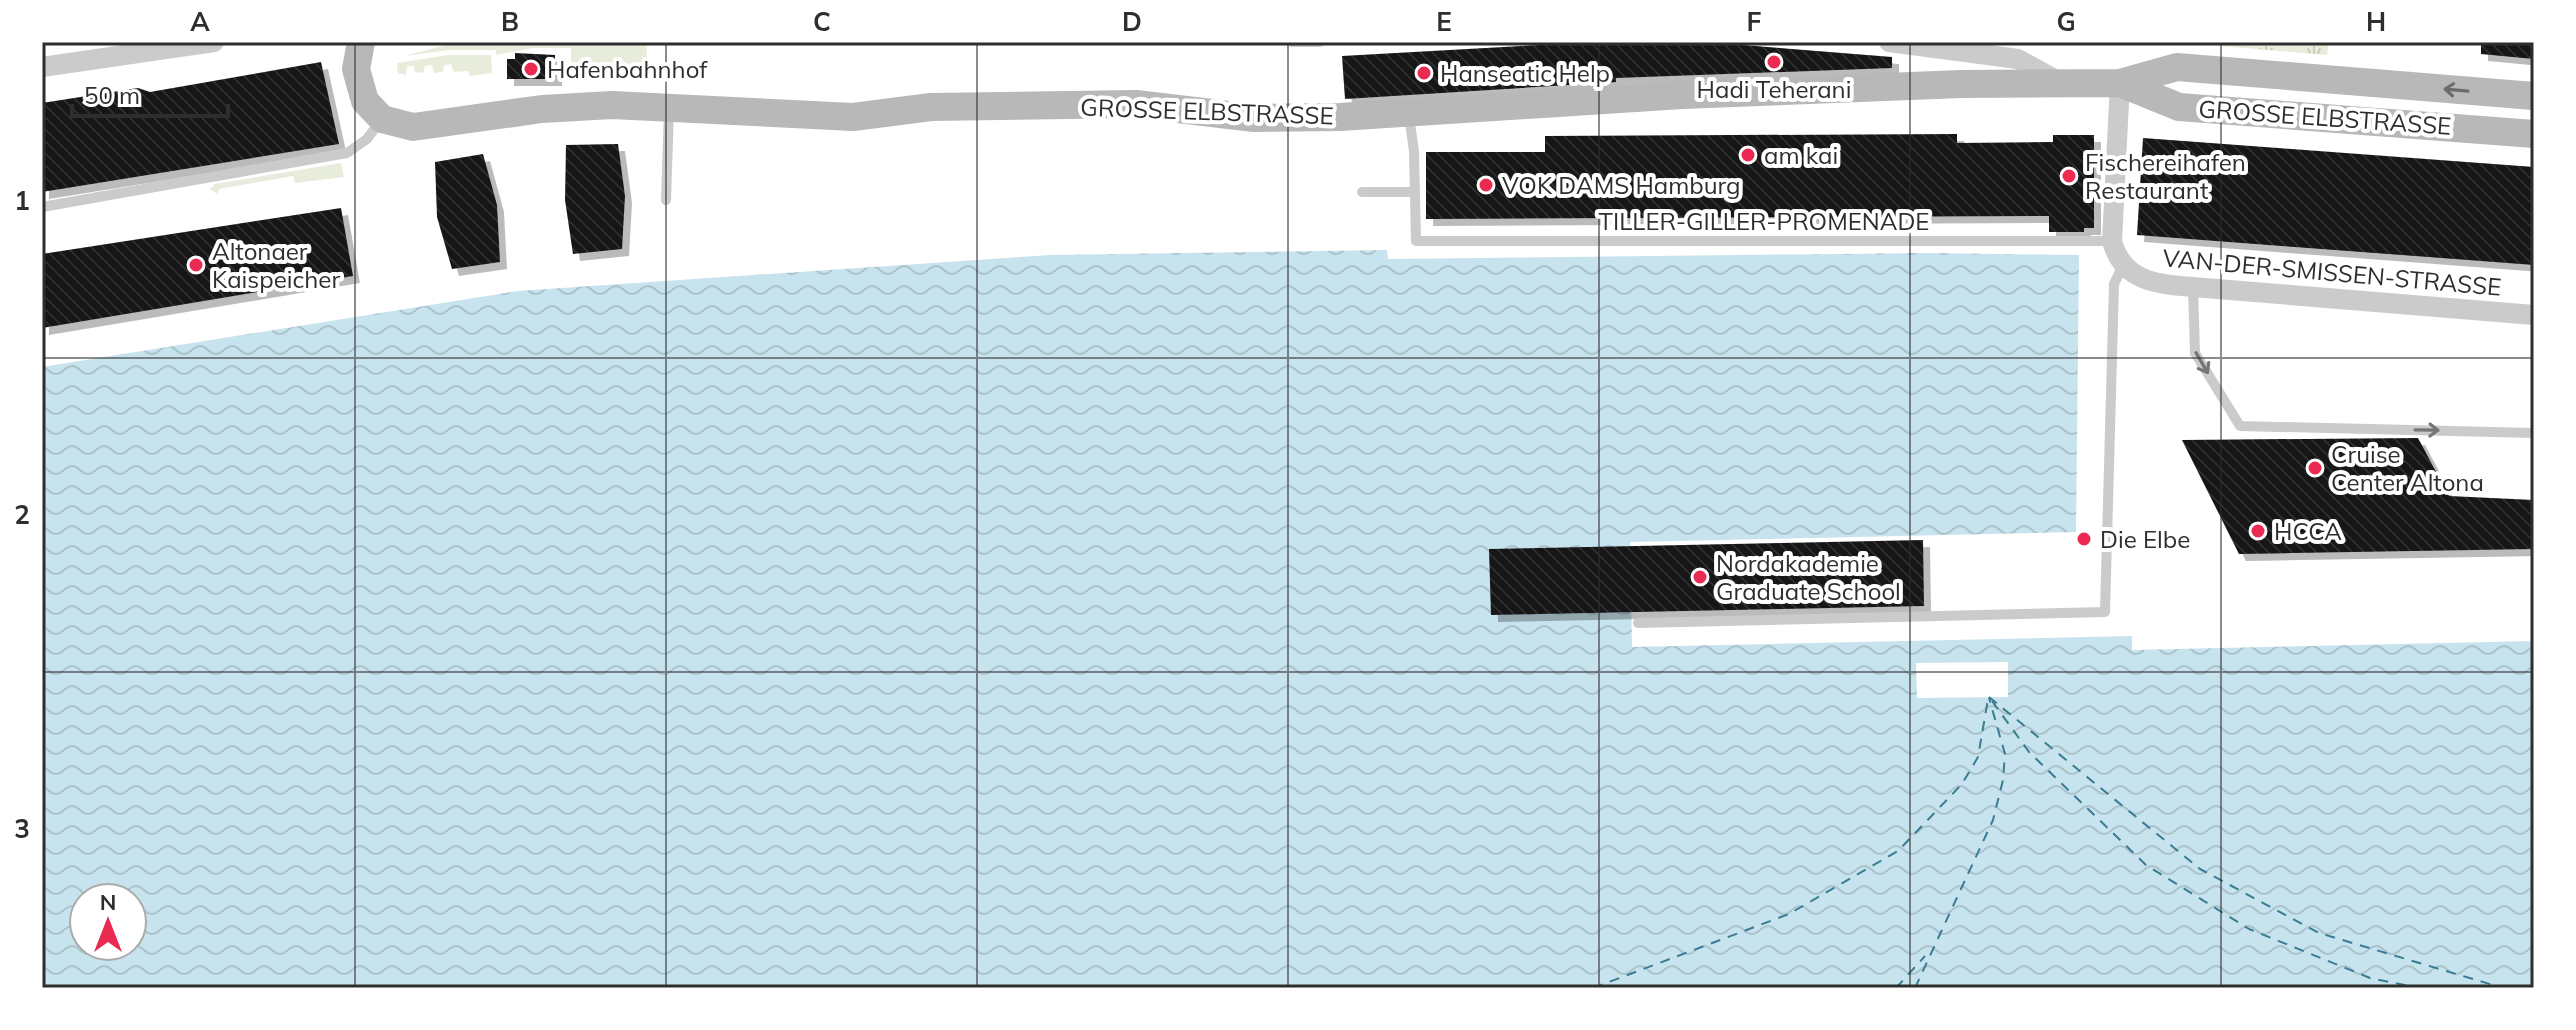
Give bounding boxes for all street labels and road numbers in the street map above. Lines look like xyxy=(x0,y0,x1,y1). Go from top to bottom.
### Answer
street label: GROSSE ELBSTRASSE xyxy=(1080,92,1334,130)
street label: GROSSE ELBSTRASSE xyxy=(2198,93,2452,141)
street label: TILLER-GILLER-PROMENADE xyxy=(1599,206,1929,236)
street label: VAN-DER-SMISSEN-STRASSE xyxy=(2161,242,2503,302)

